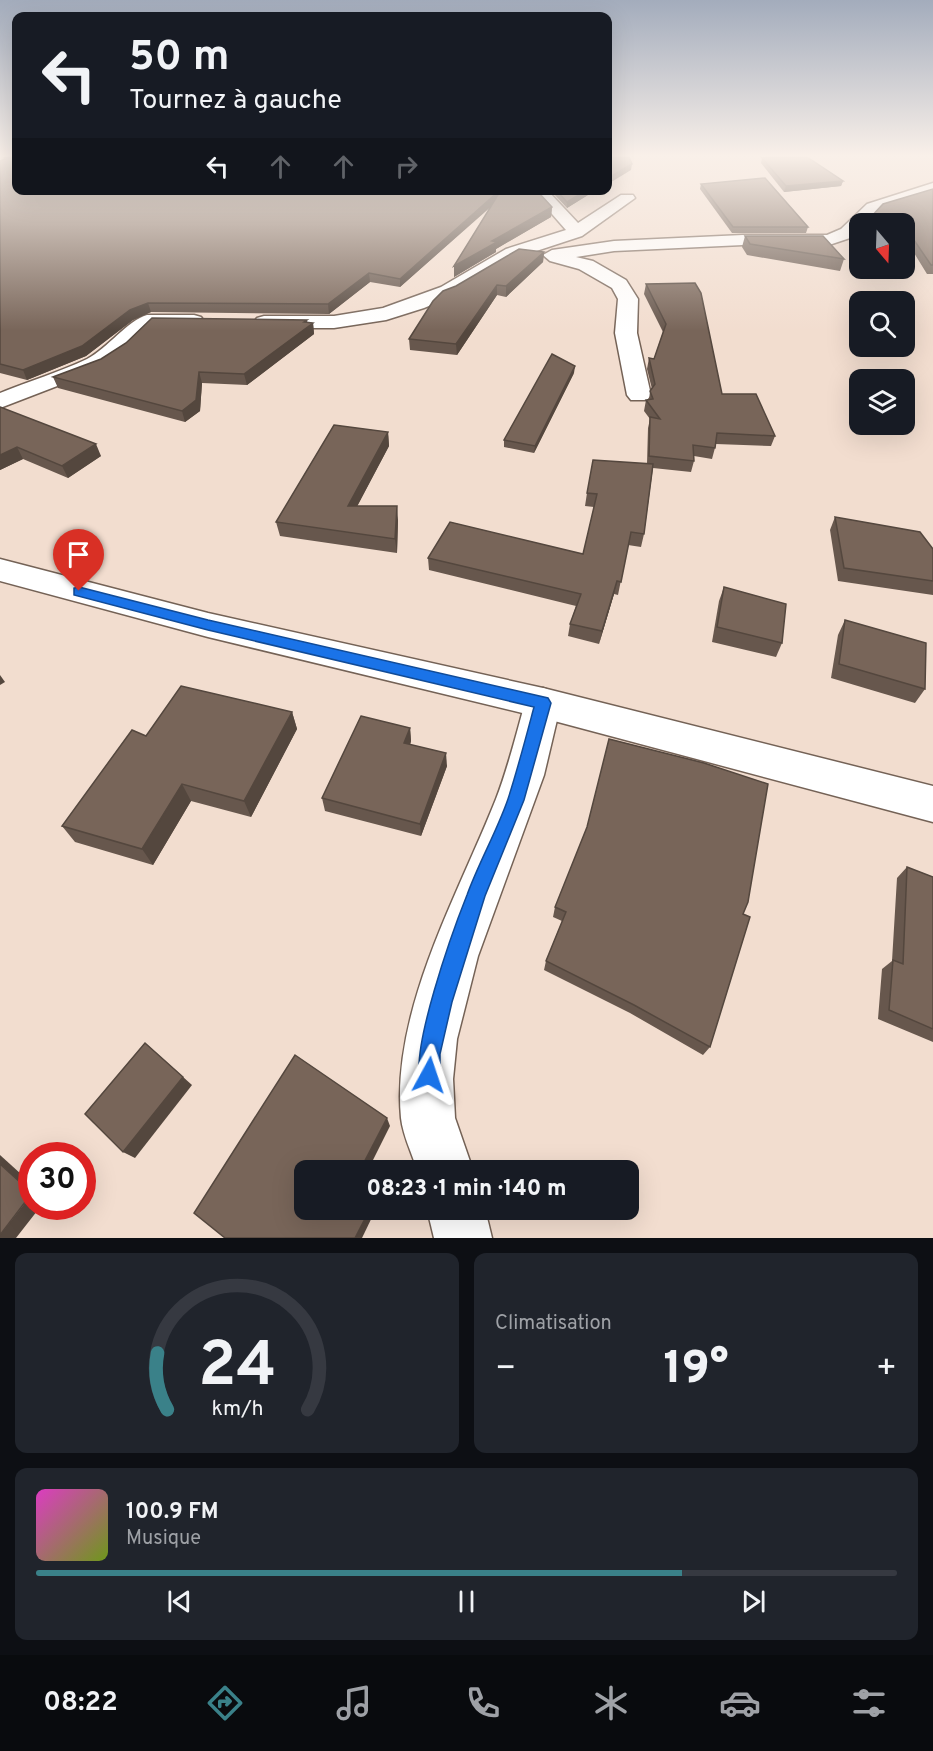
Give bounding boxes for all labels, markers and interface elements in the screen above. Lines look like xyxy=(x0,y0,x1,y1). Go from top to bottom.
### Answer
text: 50 m xyxy=(129,32,230,85)
icon: left xyxy=(30,36,108,114)
text: Tournez à gauche xyxy=(129,84,342,118)
icon: left xyxy=(201,150,234,183)
icon: ahead xyxy=(264,150,297,183)
icon: ahead xyxy=(327,150,360,183)
icon: right xyxy=(390,150,423,183)
north arrow xyxy=(849,213,915,279)
map controls xyxy=(849,213,915,435)
button: search xyxy=(849,291,915,357)
button: layers xyxy=(849,369,915,435)
pin xyxy=(53,529,104,591)
icon: arrive xyxy=(62,538,95,571)
position arrow xyxy=(397,1043,461,1107)
speed limit sign: 30 xyxy=(18,1142,96,1220)
text: 08:23 · 1 min · 140 m xyxy=(366,1176,567,1203)
text: Climatisation xyxy=(495,1311,612,1337)
text: 24 xyxy=(198,1329,276,1408)
text: 19° xyxy=(663,1342,729,1399)
text: − xyxy=(495,1349,516,1391)
text: + xyxy=(876,1349,897,1391)
text: km/h xyxy=(211,1396,263,1423)
text: 100.9 FM xyxy=(126,1499,219,1526)
text: Musique xyxy=(126,1526,201,1552)
icon: previous xyxy=(163,1585,196,1618)
icon: pause xyxy=(450,1585,483,1618)
icon: next xyxy=(737,1585,770,1618)
icon: directions xyxy=(204,1682,246,1724)
icon: music xyxy=(333,1682,375,1724)
icon: phone xyxy=(462,1682,504,1724)
icon: climate xyxy=(590,1682,632,1724)
icon: car xyxy=(719,1682,761,1724)
icon: filters xyxy=(848,1682,890,1724)
text: 08:22 xyxy=(43,1686,118,1720)

